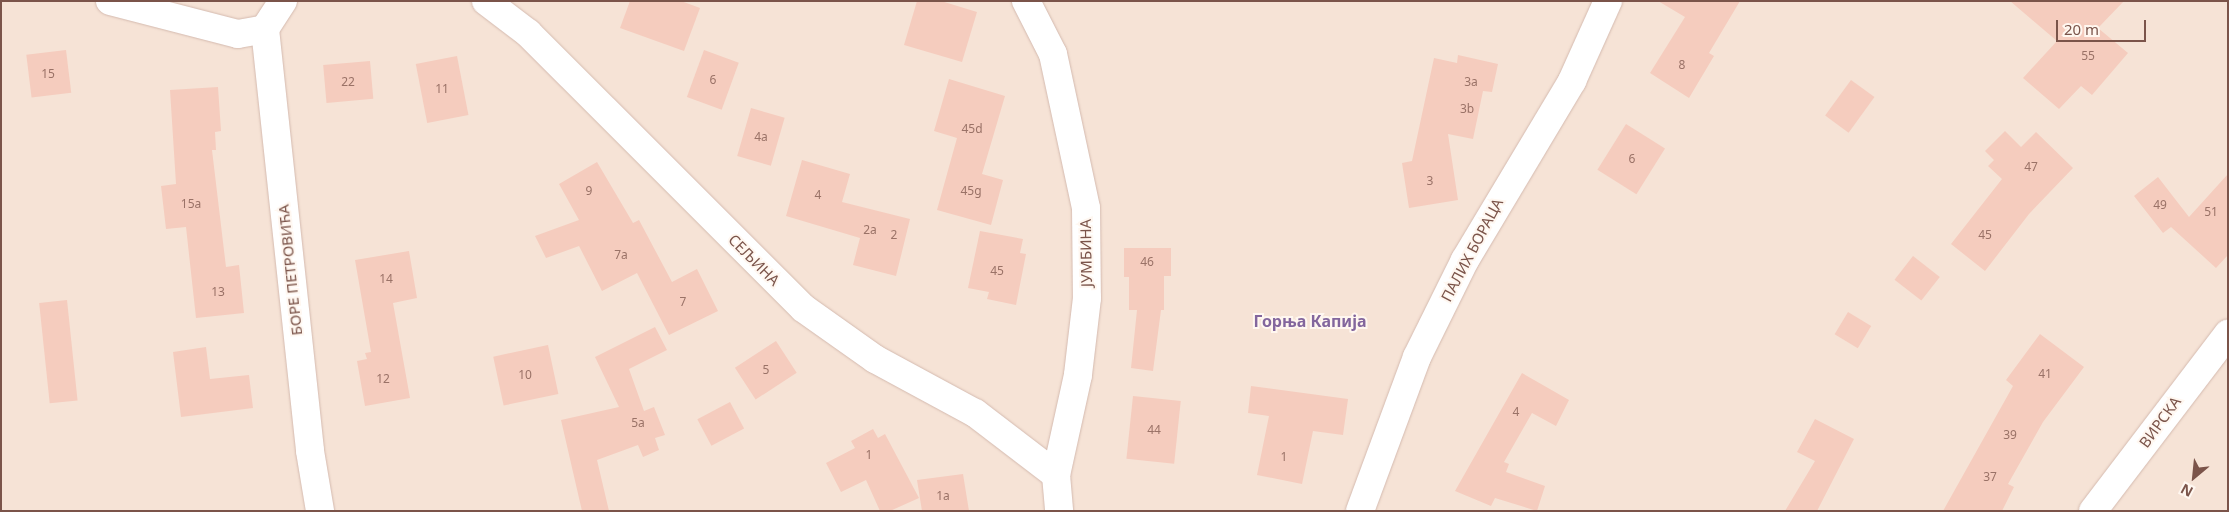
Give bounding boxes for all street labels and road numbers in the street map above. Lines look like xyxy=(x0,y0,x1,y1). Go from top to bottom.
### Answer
street label: ПАЛИХ БОРАЦА xyxy=(1437,195,1507,305)
street label: БОРЕ ПЕТРОВИЋА xyxy=(274,204,306,336)
street label: ЈУМБИНА xyxy=(1076,219,1096,287)
street label: СЕЉИНА xyxy=(725,231,783,289)
street label: ВИРСКА xyxy=(2135,393,2185,451)

